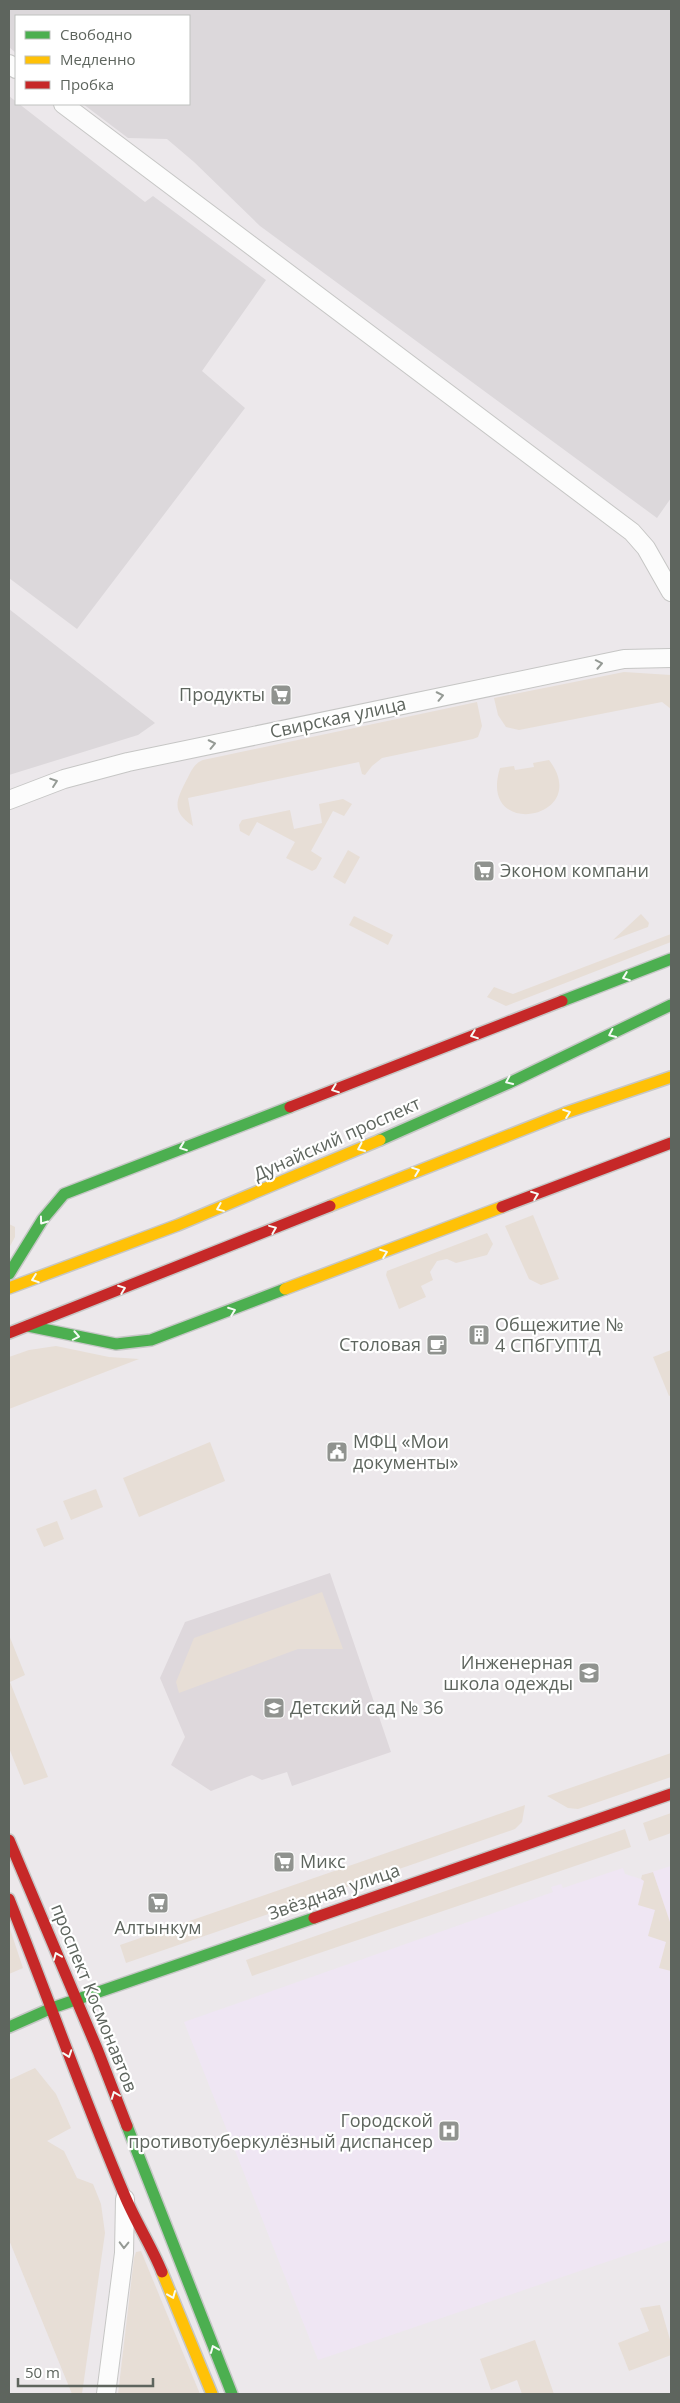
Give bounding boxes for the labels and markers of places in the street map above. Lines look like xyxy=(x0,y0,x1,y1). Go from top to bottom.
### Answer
place label: Продукты xyxy=(179,682,265,706)
supermarket icon: Продукты xyxy=(269,683,293,707)
place label: Эконом компани xyxy=(500,858,649,882)
supermarket icon: Эконом компани xyxy=(472,859,496,883)
place label: Общежитие № 4 СПбГУПТД xyxy=(495,1312,624,1357)
building icon: Общежитие № 4 СПбГУПТД xyxy=(467,1323,491,1347)
place label: Столовая xyxy=(339,1332,421,1356)
cafe icon: Столовая xyxy=(425,1333,449,1357)
place label: МФЦ «Мои документы» xyxy=(353,1429,458,1474)
public building icon: МФЦ «Мои документы» xyxy=(325,1440,349,1464)
place label: Инженерная школа одежды xyxy=(443,1650,573,1695)
school or university icon: Инженерная школа одежды xyxy=(577,1661,601,1685)
place label: Детский сад № 36 xyxy=(290,1695,444,1719)
school or university icon: Детский сад № 36 xyxy=(262,1696,286,1720)
place label: Микс xyxy=(300,1849,346,1873)
supermarket icon: Микс xyxy=(272,1850,296,1874)
supermarket icon: Алтынкум xyxy=(146,1891,170,1915)
place label: Алтынкум xyxy=(115,1915,201,1939)
place label: Городской противотуберкулёзный диспансер xyxy=(128,2108,433,2153)
hospital icon: Городской противотуберкулёзный диспансер xyxy=(437,2119,461,2143)

